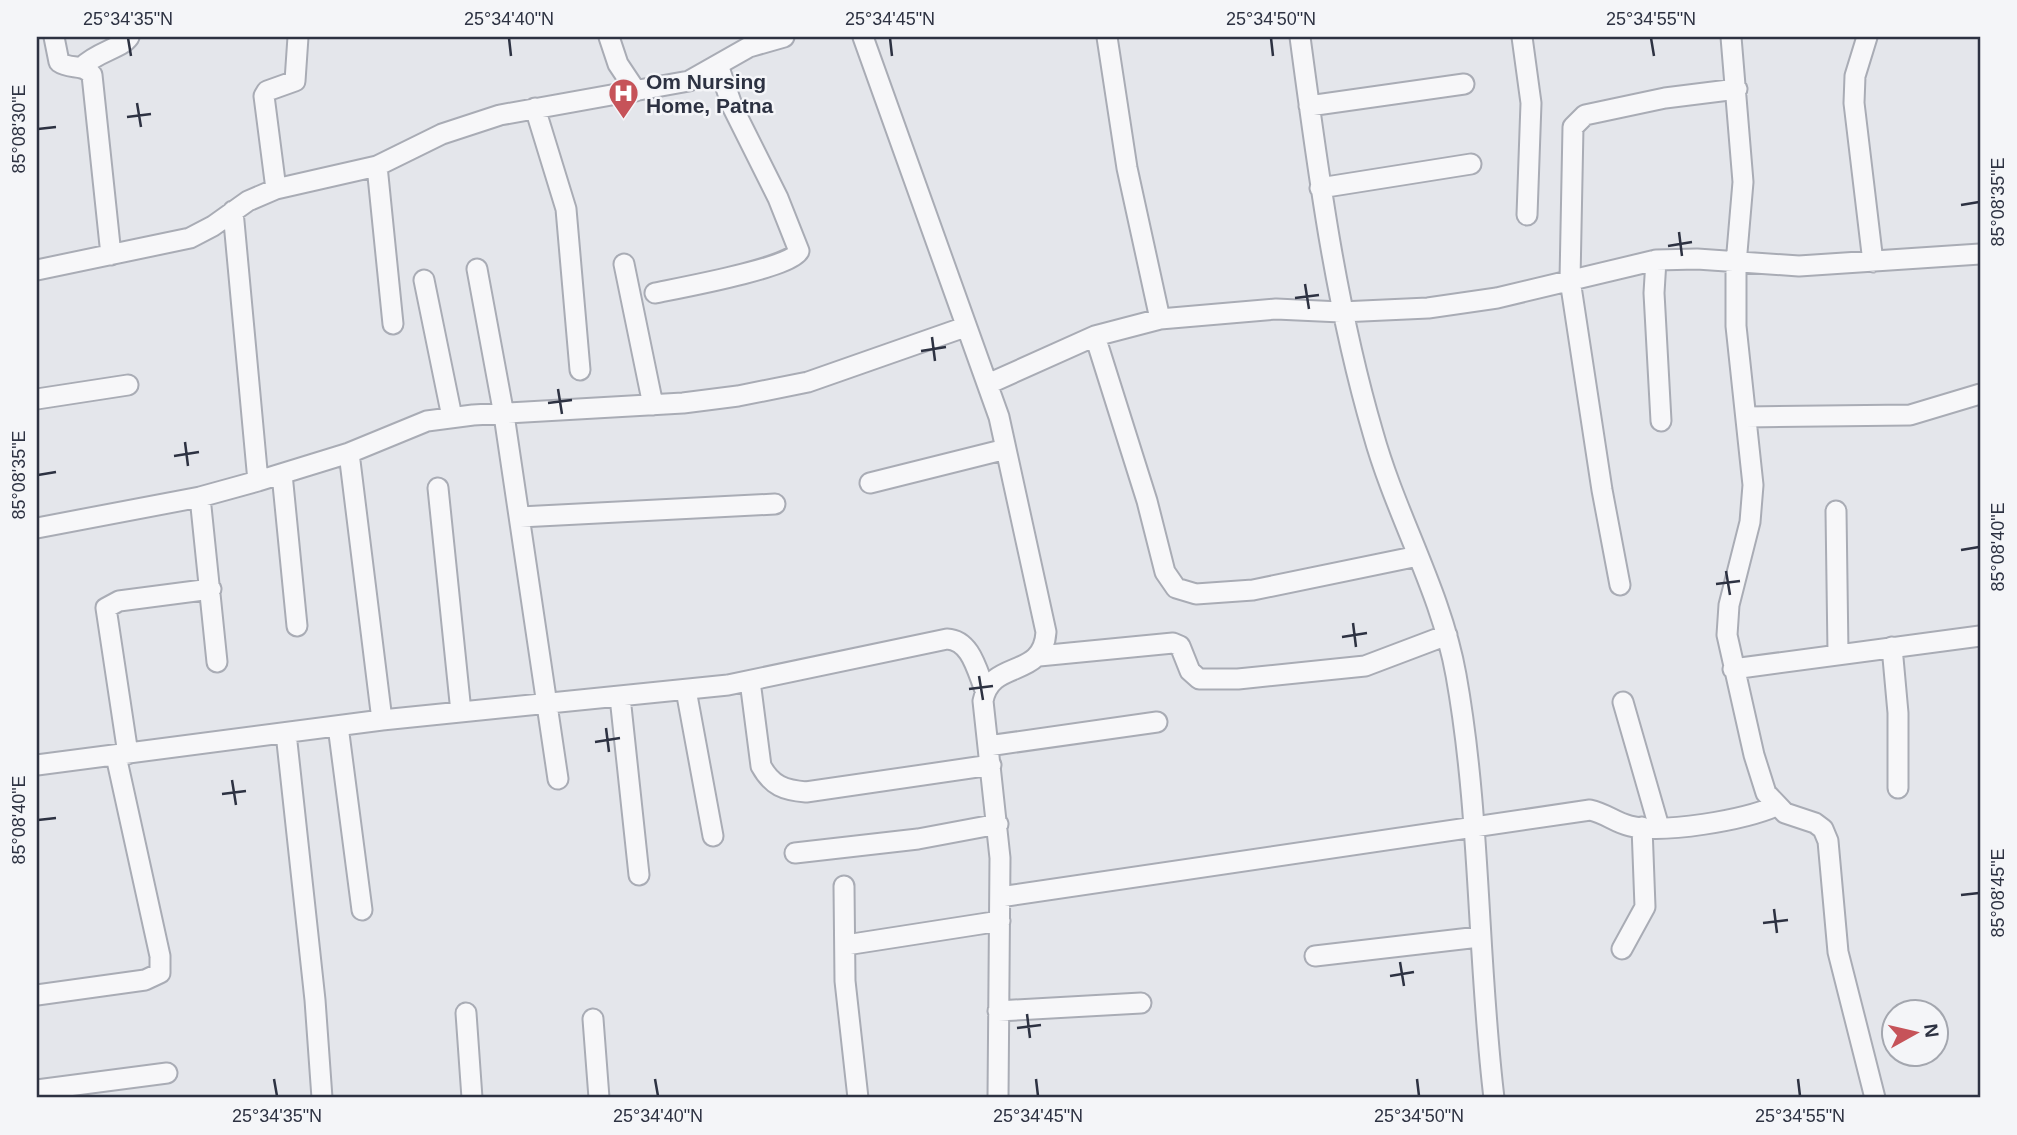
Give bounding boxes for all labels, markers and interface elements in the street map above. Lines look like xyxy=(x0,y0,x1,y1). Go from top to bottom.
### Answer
text: 25°34'35"N xyxy=(83,9,173,29)
text: 25°34'40"N xyxy=(464,9,554,29)
text: 25°34'45"N xyxy=(845,9,935,29)
text: 25°34'50"N xyxy=(1226,9,1316,29)
text: 25°34'55"N xyxy=(1606,9,1696,29)
place label: Om Nursing Home, Patna xyxy=(646,70,774,117)
hospital icon: Om Nursing Home, Patna xyxy=(606,76,640,120)
text: 85°08'30"E xyxy=(9,84,29,174)
text: 85°08'35"E xyxy=(1988,157,2008,247)
text: 85°08'35"E xyxy=(9,430,29,520)
text: 85°08'40"E xyxy=(1988,502,2008,592)
text: 85°08'40"E xyxy=(9,775,29,865)
text: 85°08'45"E xyxy=(1988,848,2008,938)
north arrow xyxy=(1881,998,1951,1068)
text: N xyxy=(1920,1022,1943,1039)
text: 25°34'35"N xyxy=(232,1106,322,1126)
text: 25°34'40"N xyxy=(613,1106,703,1126)
text: 25°34'45"N xyxy=(993,1106,1083,1126)
text: 25°34'50"N xyxy=(1374,1106,1464,1126)
text: 25°34'55"N xyxy=(1755,1106,1845,1126)

